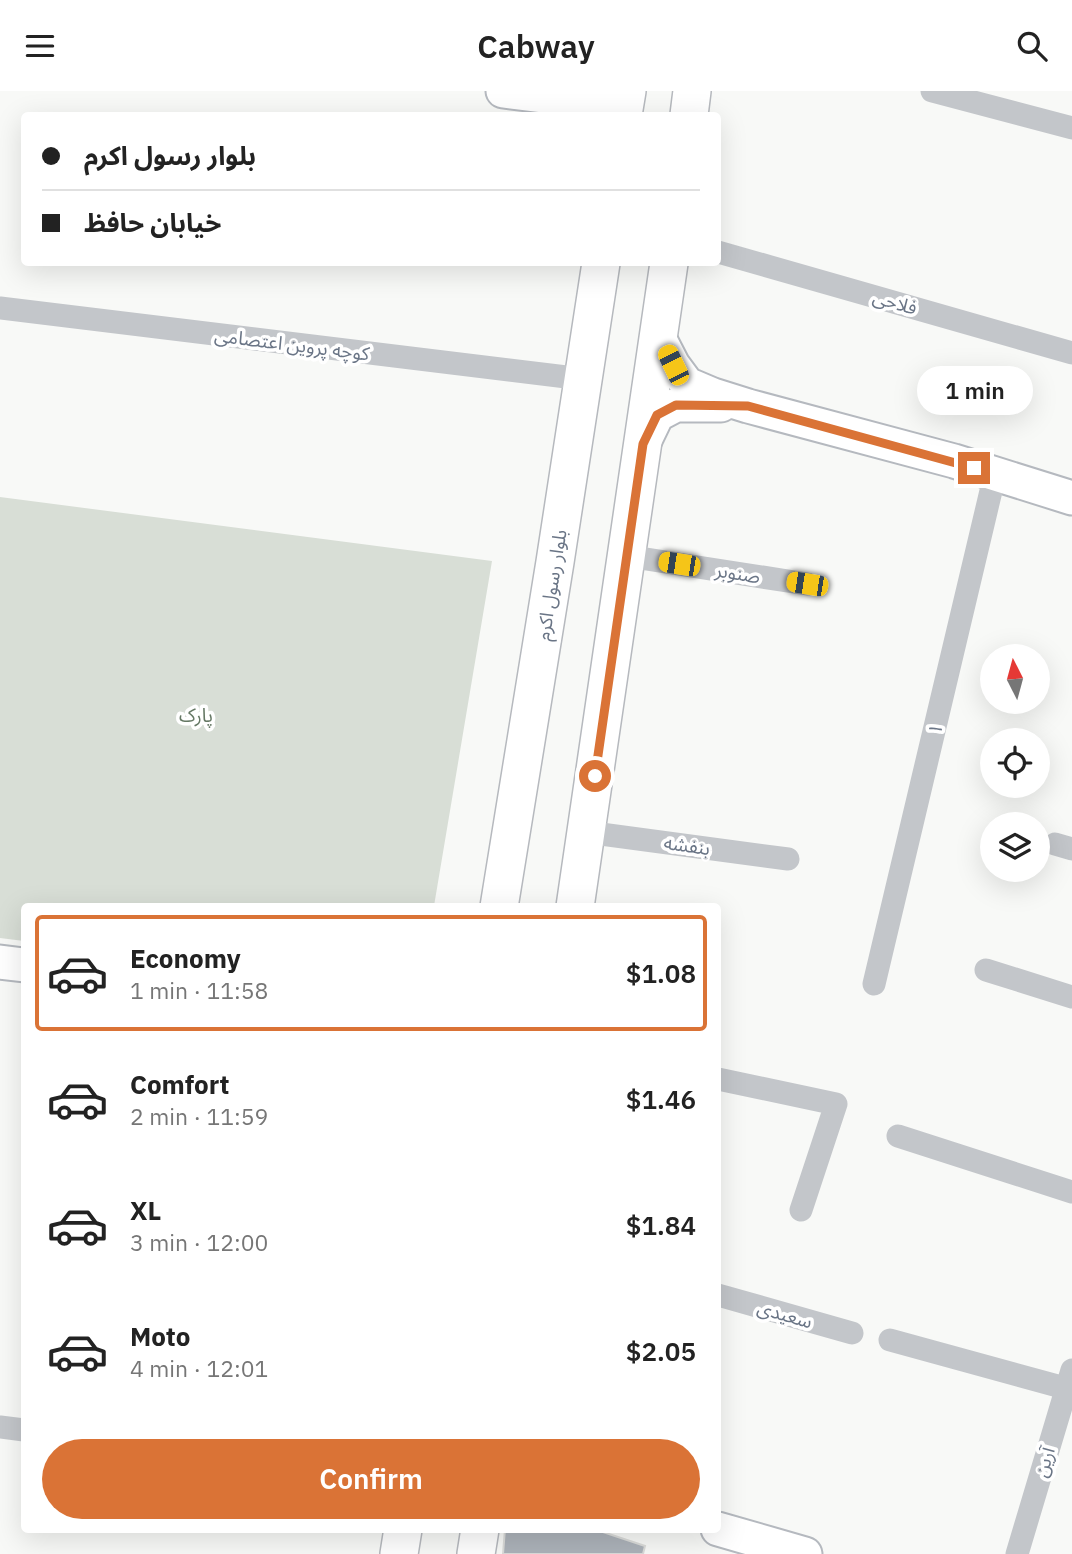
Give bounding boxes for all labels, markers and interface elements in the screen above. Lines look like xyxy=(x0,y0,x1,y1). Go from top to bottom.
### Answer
text: Cabway xyxy=(477,25,595,67)
icon: menu xyxy=(21,27,59,65)
icon: search xyxy=(1013,27,1051,65)
text: بلوار رسول اکرم xyxy=(84,138,256,172)
text: خیابان حافظ xyxy=(84,205,221,239)
street label: فلاحی xyxy=(870,284,920,320)
street label: کوچه پروین اعتصامی xyxy=(213,323,372,367)
car xyxy=(655,342,692,388)
callout: 1 min xyxy=(916,367,1032,415)
text: 1 min xyxy=(945,375,1005,405)
route end xyxy=(958,452,990,484)
street label: بلوار رسول اکرم xyxy=(530,528,575,643)
car xyxy=(657,550,702,578)
street label: صنوبر xyxy=(713,557,762,588)
car xyxy=(785,570,830,598)
north arrow xyxy=(980,644,1050,714)
map controls xyxy=(980,644,1050,882)
park label: پارک xyxy=(179,703,213,728)
street label: ۱ xyxy=(922,721,948,737)
button: locate xyxy=(980,728,1050,798)
route start xyxy=(579,760,611,792)
button: layers xyxy=(980,812,1050,882)
street label: بنفشه xyxy=(662,830,712,860)
text: Economy xyxy=(130,941,241,975)
icon: car xyxy=(46,942,109,1005)
text: $1.08 xyxy=(626,956,696,990)
text: 1 min · 11:58 xyxy=(130,975,268,1005)
text: Comfort xyxy=(130,1067,229,1101)
icon: car xyxy=(46,1068,109,1131)
text: $1.46 xyxy=(626,1082,696,1116)
text: 2 min · 11:59 xyxy=(130,1101,268,1131)
text: XL xyxy=(130,1193,161,1227)
icon: car xyxy=(46,1194,109,1257)
text: $1.84 xyxy=(626,1208,696,1242)
text: 3 min · 12:00 xyxy=(130,1227,268,1257)
street label: سعیدی xyxy=(755,1295,815,1333)
text: Moto xyxy=(130,1319,190,1353)
icon: car xyxy=(46,1320,109,1383)
text: $2.05 xyxy=(626,1334,696,1368)
text: 4 min · 12:01 xyxy=(130,1353,268,1383)
button: Confirm xyxy=(42,1439,700,1519)
street label: آرین xyxy=(1028,1443,1060,1480)

